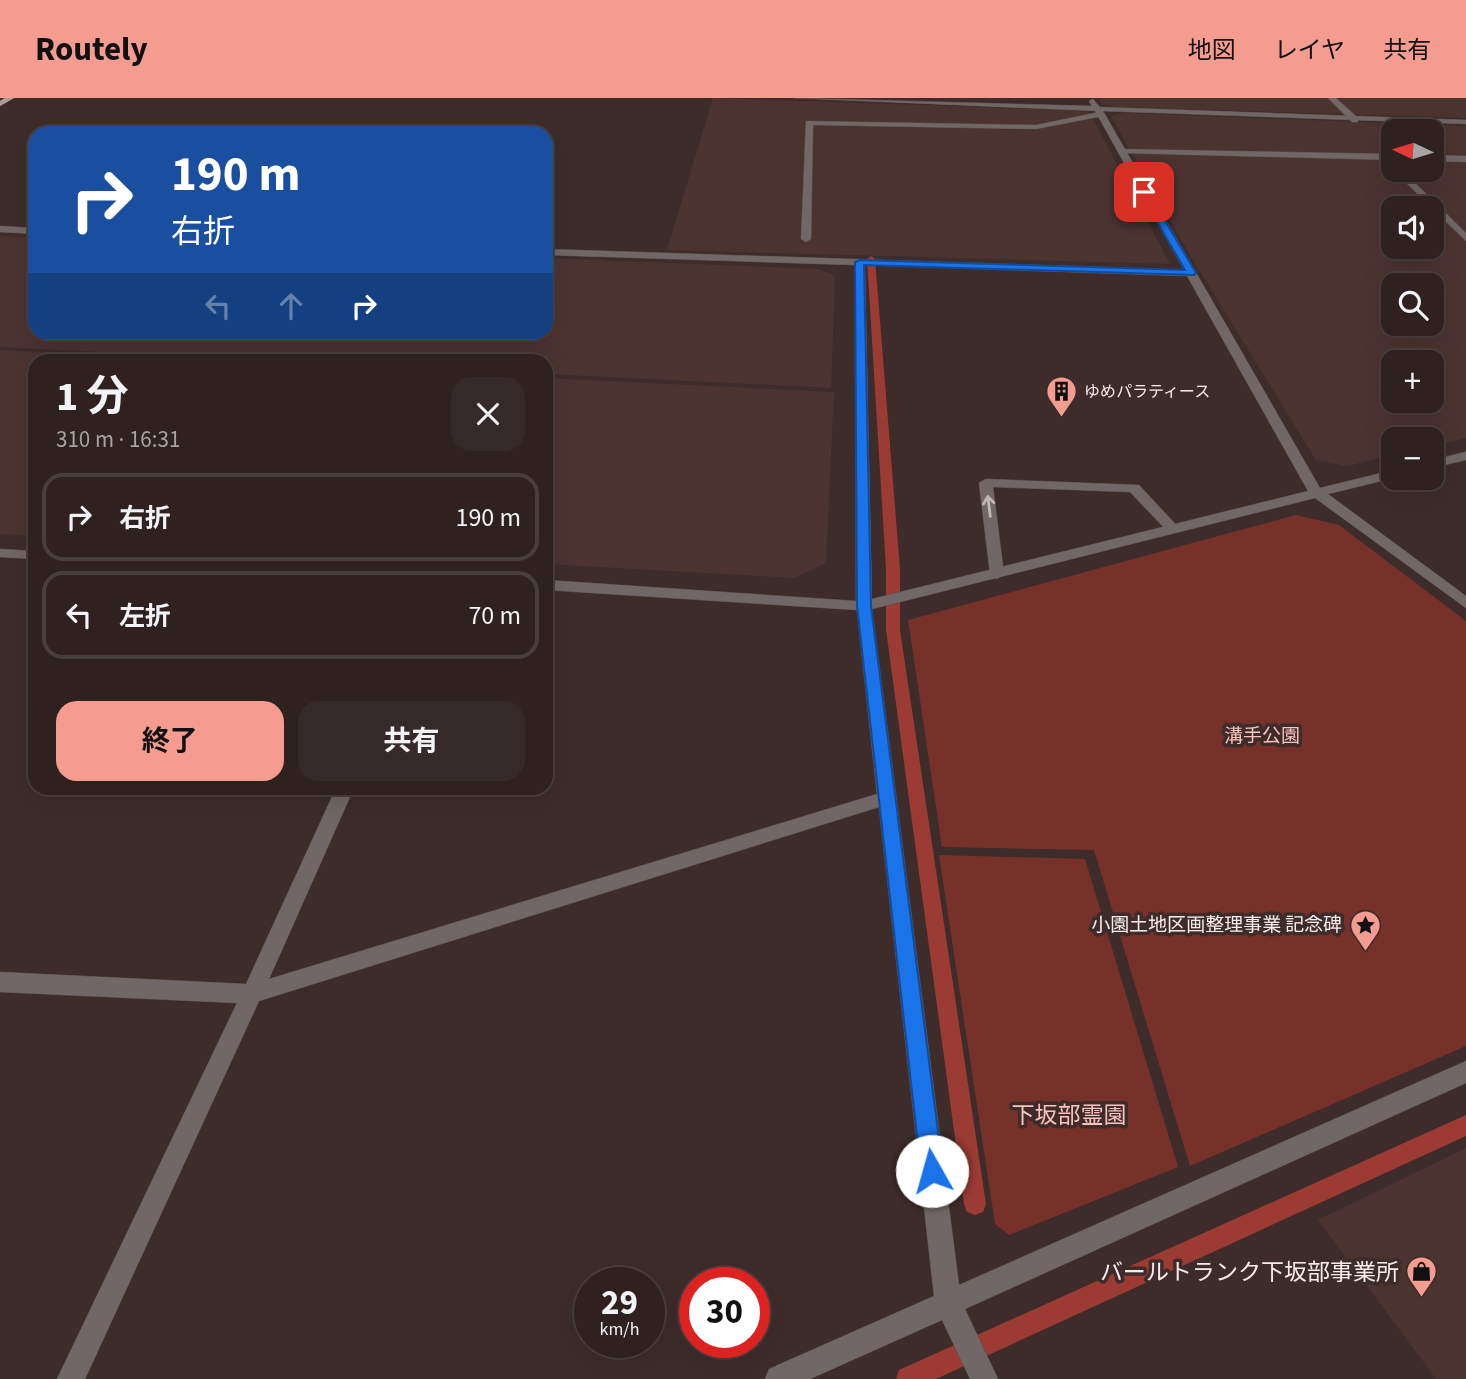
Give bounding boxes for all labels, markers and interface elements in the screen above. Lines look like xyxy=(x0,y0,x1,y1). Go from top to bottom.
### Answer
text: Routely xyxy=(35,26,148,73)
text: 地図 xyxy=(1188,33,1236,68)
text: レイヤ xyxy=(1274,33,1345,68)
text: 共有 xyxy=(1383,33,1431,68)
north arrow xyxy=(1381,119,1444,182)
map controls xyxy=(1381,119,1444,490)
text: 190 m xyxy=(171,140,300,210)
icon: right xyxy=(56,154,147,245)
pin xyxy=(1114,162,1174,222)
icon: arrive xyxy=(1125,173,1163,211)
button: sound xyxy=(1381,196,1444,259)
text: 右折 xyxy=(171,209,235,255)
button: search xyxy=(1381,273,1444,336)
icon: left xyxy=(199,287,237,325)
icon: ahead xyxy=(272,287,310,325)
icon: right xyxy=(345,287,383,325)
button: + xyxy=(1381,350,1444,413)
text: 1 分 xyxy=(56,367,129,427)
building icon: ゆめパラティース xyxy=(1044,375,1078,419)
button: close xyxy=(451,377,525,451)
place label: ゆめパラティース xyxy=(1084,381,1210,403)
text: 310 m · 16:31 xyxy=(56,423,180,456)
button: − xyxy=(1381,427,1444,490)
one-way arrow xyxy=(982,495,995,518)
icon: right xyxy=(60,498,98,536)
text: 190 m xyxy=(455,499,521,536)
text: 右折 xyxy=(119,500,171,537)
icon: left xyxy=(60,596,98,634)
text: 70 m xyxy=(468,597,521,634)
text: 左折 xyxy=(119,598,171,635)
button: 終了 xyxy=(56,701,284,781)
button: 共有 xyxy=(298,701,525,781)
park label: 溝手公園 xyxy=(1224,723,1300,750)
place icon: 小園土地区画整理事業 記念碑 xyxy=(1348,908,1382,952)
place label: 小園土地区画整理事業 記念碑 xyxy=(1091,912,1342,939)
park label: 下坂部霊園 xyxy=(1012,1099,1127,1132)
position arrow xyxy=(895,1134,969,1208)
shop icon: バールトランク下坂部事業所 xyxy=(1405,1255,1439,1299)
place label: バールトランク下坂部事業所 xyxy=(1100,1256,1399,1289)
speed limit sign: 30 xyxy=(679,1267,770,1358)
text: 29 xyxy=(601,1278,638,1328)
text: km/h xyxy=(600,1317,639,1342)

